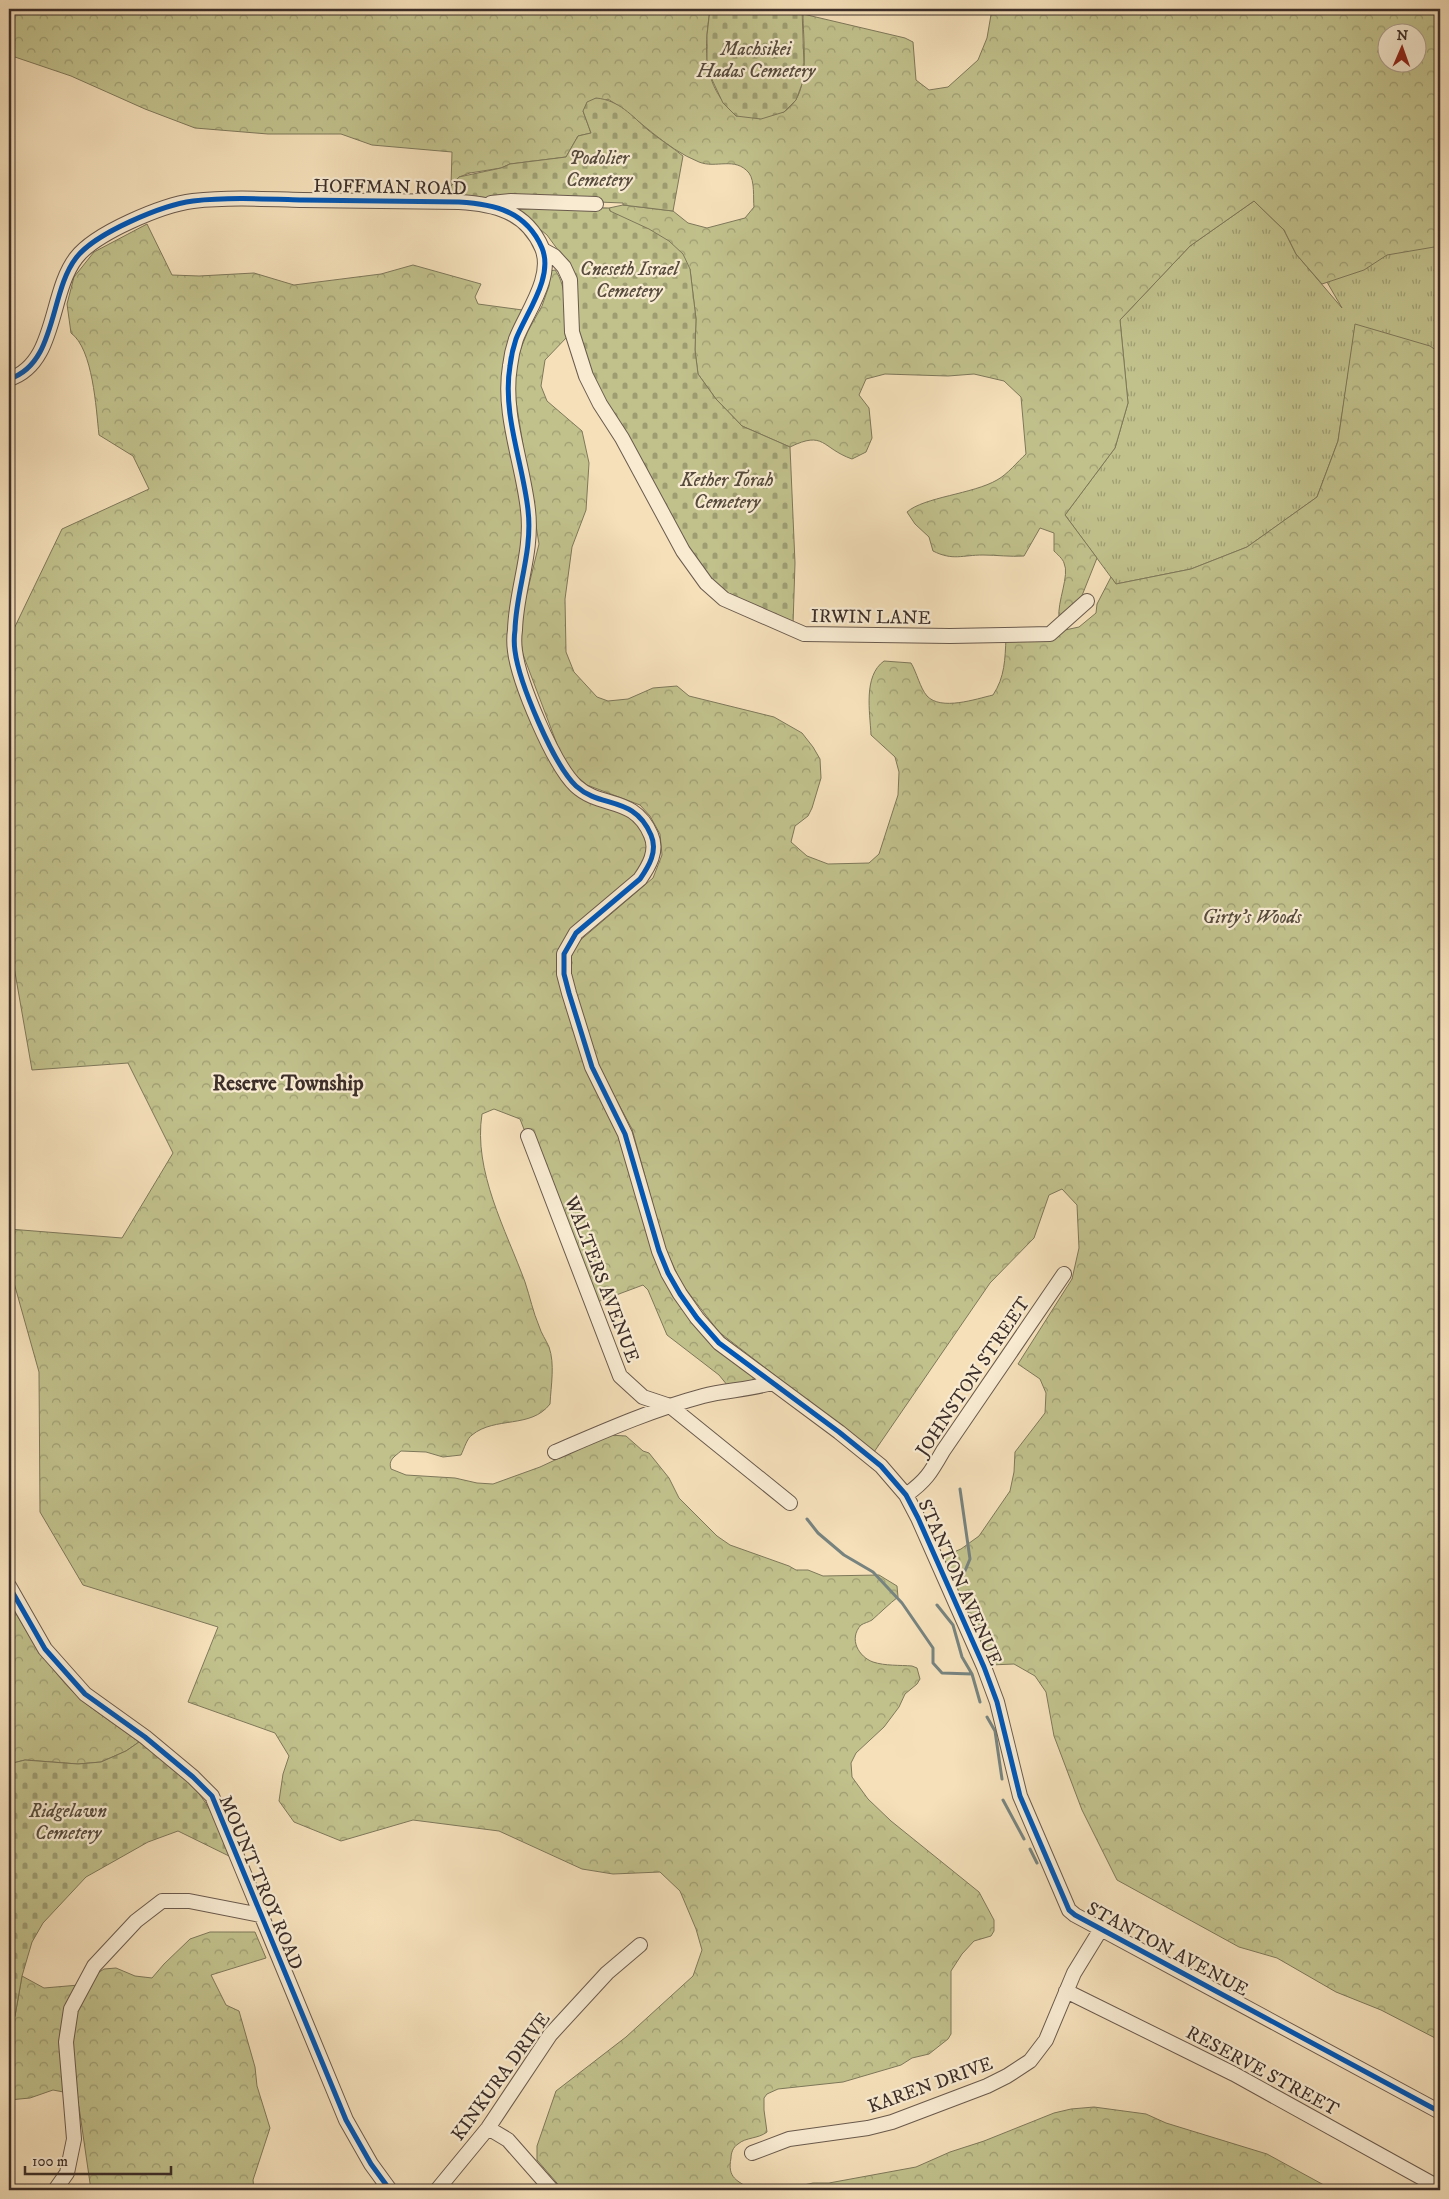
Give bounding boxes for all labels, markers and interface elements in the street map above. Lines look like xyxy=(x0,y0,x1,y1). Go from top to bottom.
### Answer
north arrow xyxy=(1376,22,1426,72)
text: N xyxy=(1396,27,1409,45)
park label: Machsikei Hadas Cemetery xyxy=(696,38,817,83)
park label: Podolier Cemetery xyxy=(566,147,634,192)
street label: HOFFMAN ROAD xyxy=(313,175,467,200)
park label: Cneseth Israel Cemetery xyxy=(580,258,680,303)
park label: Kether Torah Cemetery xyxy=(680,469,774,514)
street label: IRWIN LANE xyxy=(811,605,931,630)
park label: Girty's Woods xyxy=(1203,906,1303,929)
district label: Reserve Township xyxy=(213,1071,364,1097)
street label: WALTERS AVENUE xyxy=(559,1192,644,1366)
street label: JOHNSTON STREET xyxy=(910,1292,1036,1463)
street label: STANTON AVENUE xyxy=(913,1496,1007,1669)
street label: MOUNT TROY ROAD xyxy=(213,1792,308,1973)
park label: Ridgelawn Cemetery xyxy=(28,1800,107,1845)
street label: STANTON AVENUE xyxy=(1083,1897,1252,2002)
street label: KINKURA DRIVE xyxy=(447,2008,556,2146)
street label: RESERVE STREET xyxy=(1182,2021,1343,2122)
street label: KAREN DRIVE xyxy=(865,2052,996,2119)
scale bar xyxy=(25,2144,171,2176)
text: 100 m xyxy=(32,2152,68,2171)

